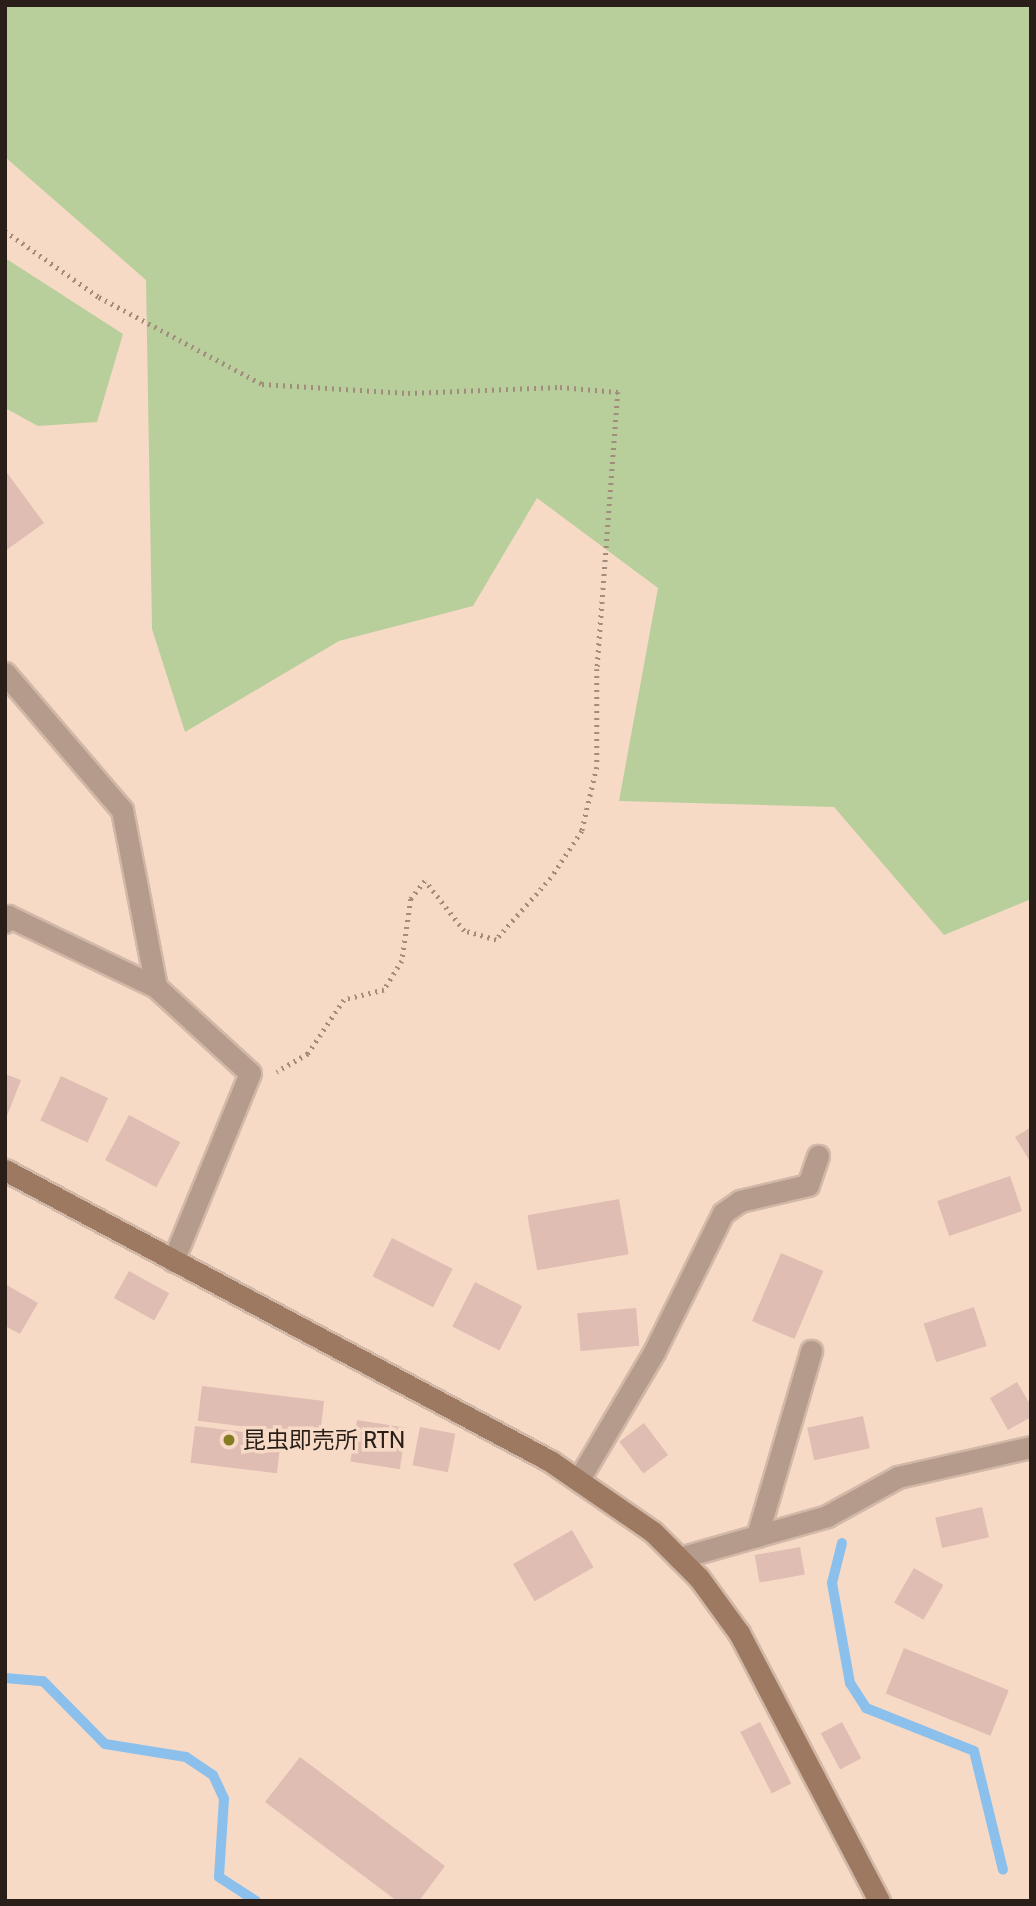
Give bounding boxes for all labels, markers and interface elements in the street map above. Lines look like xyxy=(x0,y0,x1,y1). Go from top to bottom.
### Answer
place label: 昆虫即売所 RTN xyxy=(243,1426,405,1454)
marker: 昆虫即売所 RTN xyxy=(221,1432,237,1448)

